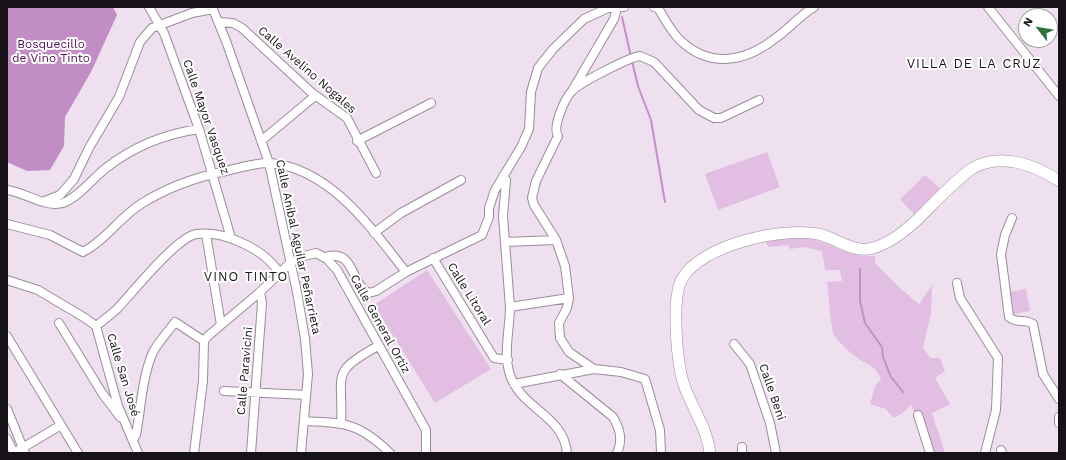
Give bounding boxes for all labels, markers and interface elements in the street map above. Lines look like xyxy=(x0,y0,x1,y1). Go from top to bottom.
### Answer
north arrow xyxy=(1018,8,1058,48)
text: N xyxy=(1020,15,1036,29)
street label: Calle Avelino Nogales xyxy=(255,23,359,117)
park label: Bosquecillo de Vino Tinto xyxy=(12,37,90,65)
district label: VILLA DE LA CRUZ xyxy=(907,56,1041,72)
street label: Calle Mayor Vasquez xyxy=(180,58,232,176)
street label: Calle Anibal Aguilar Peñarrieta xyxy=(272,158,324,336)
street label: Calle Litoral xyxy=(444,260,494,328)
district label: VINO TINTO xyxy=(204,269,288,285)
street label: Calle General Ortiz xyxy=(347,272,413,376)
street label: Calle Paravicini xyxy=(234,326,256,416)
street label: Calle San José xyxy=(103,332,143,418)
street label: Calle Beni xyxy=(756,362,788,422)

